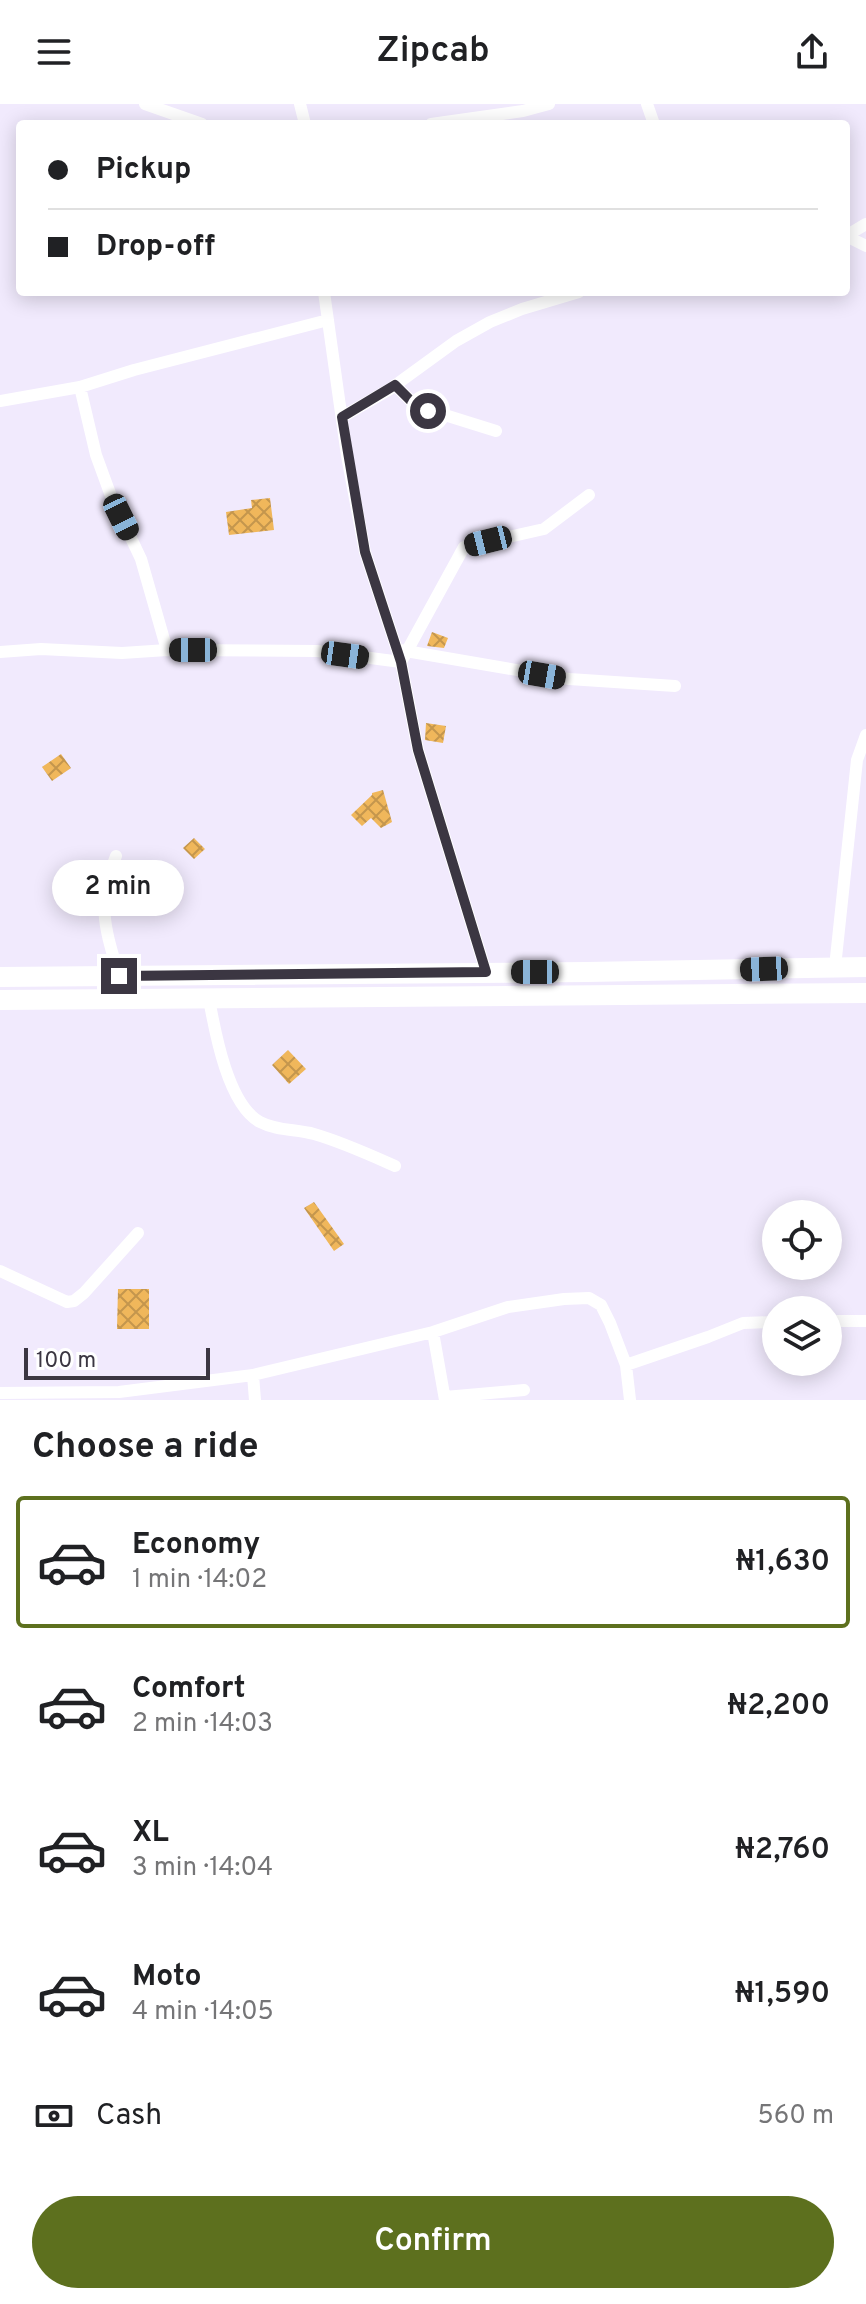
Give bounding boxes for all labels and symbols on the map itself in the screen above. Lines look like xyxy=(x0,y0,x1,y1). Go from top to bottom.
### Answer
route start xyxy=(410,393,446,429)
car xyxy=(100,490,142,544)
car xyxy=(462,524,514,558)
car xyxy=(169,638,217,662)
car xyxy=(320,640,370,670)
car xyxy=(516,659,568,691)
callout: 2 min xyxy=(53,860,185,916)
car xyxy=(740,956,788,982)
route end xyxy=(101,958,137,994)
car xyxy=(511,960,559,984)
scale bar xyxy=(24,1344,210,1380)

